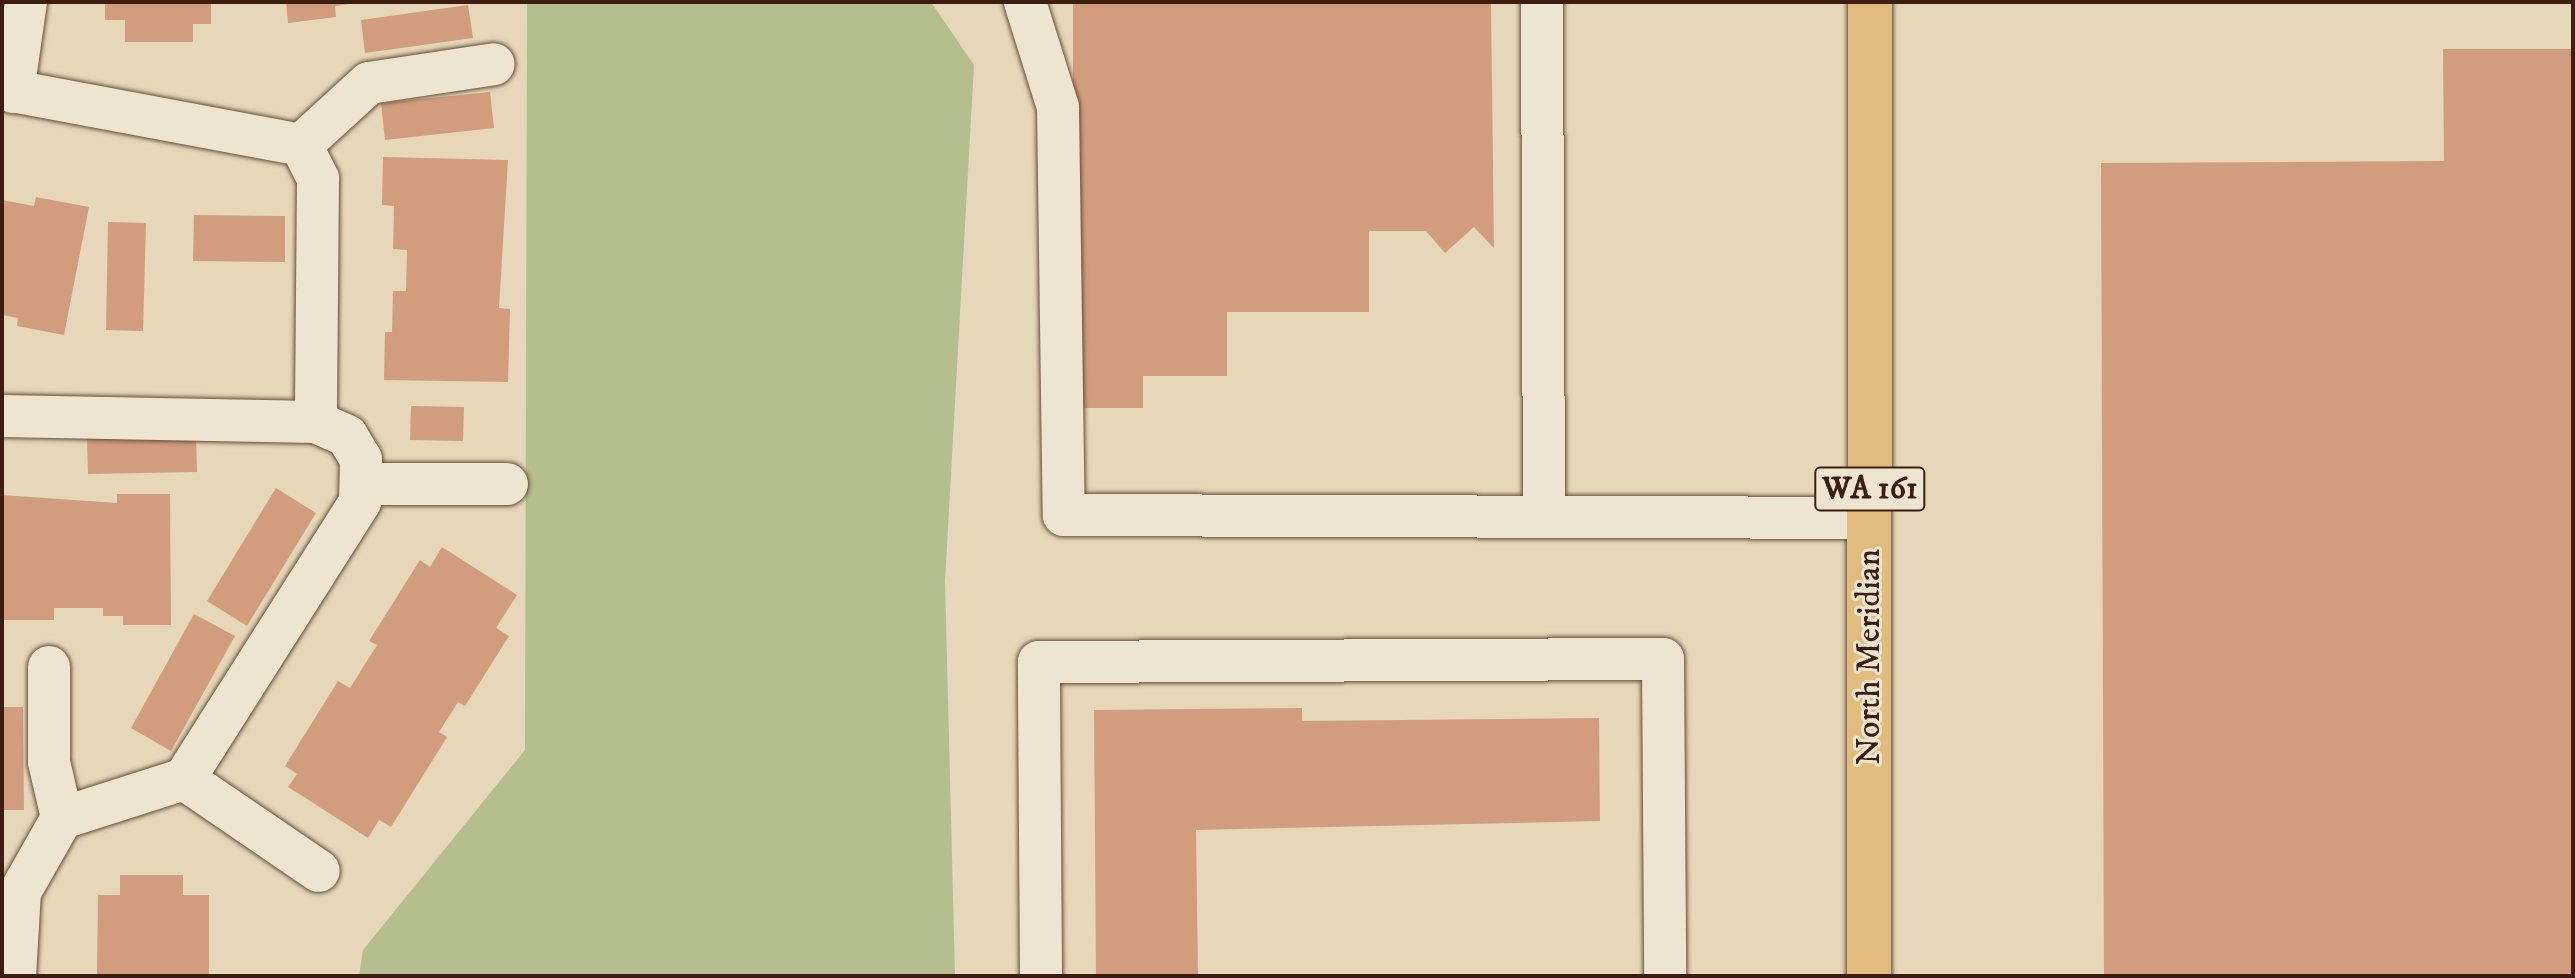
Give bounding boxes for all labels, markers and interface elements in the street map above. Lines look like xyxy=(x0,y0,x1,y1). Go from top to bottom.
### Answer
road number: WA 161 xyxy=(1814,461,1926,517)
street label: North Meridian xyxy=(1850,549,1890,765)

